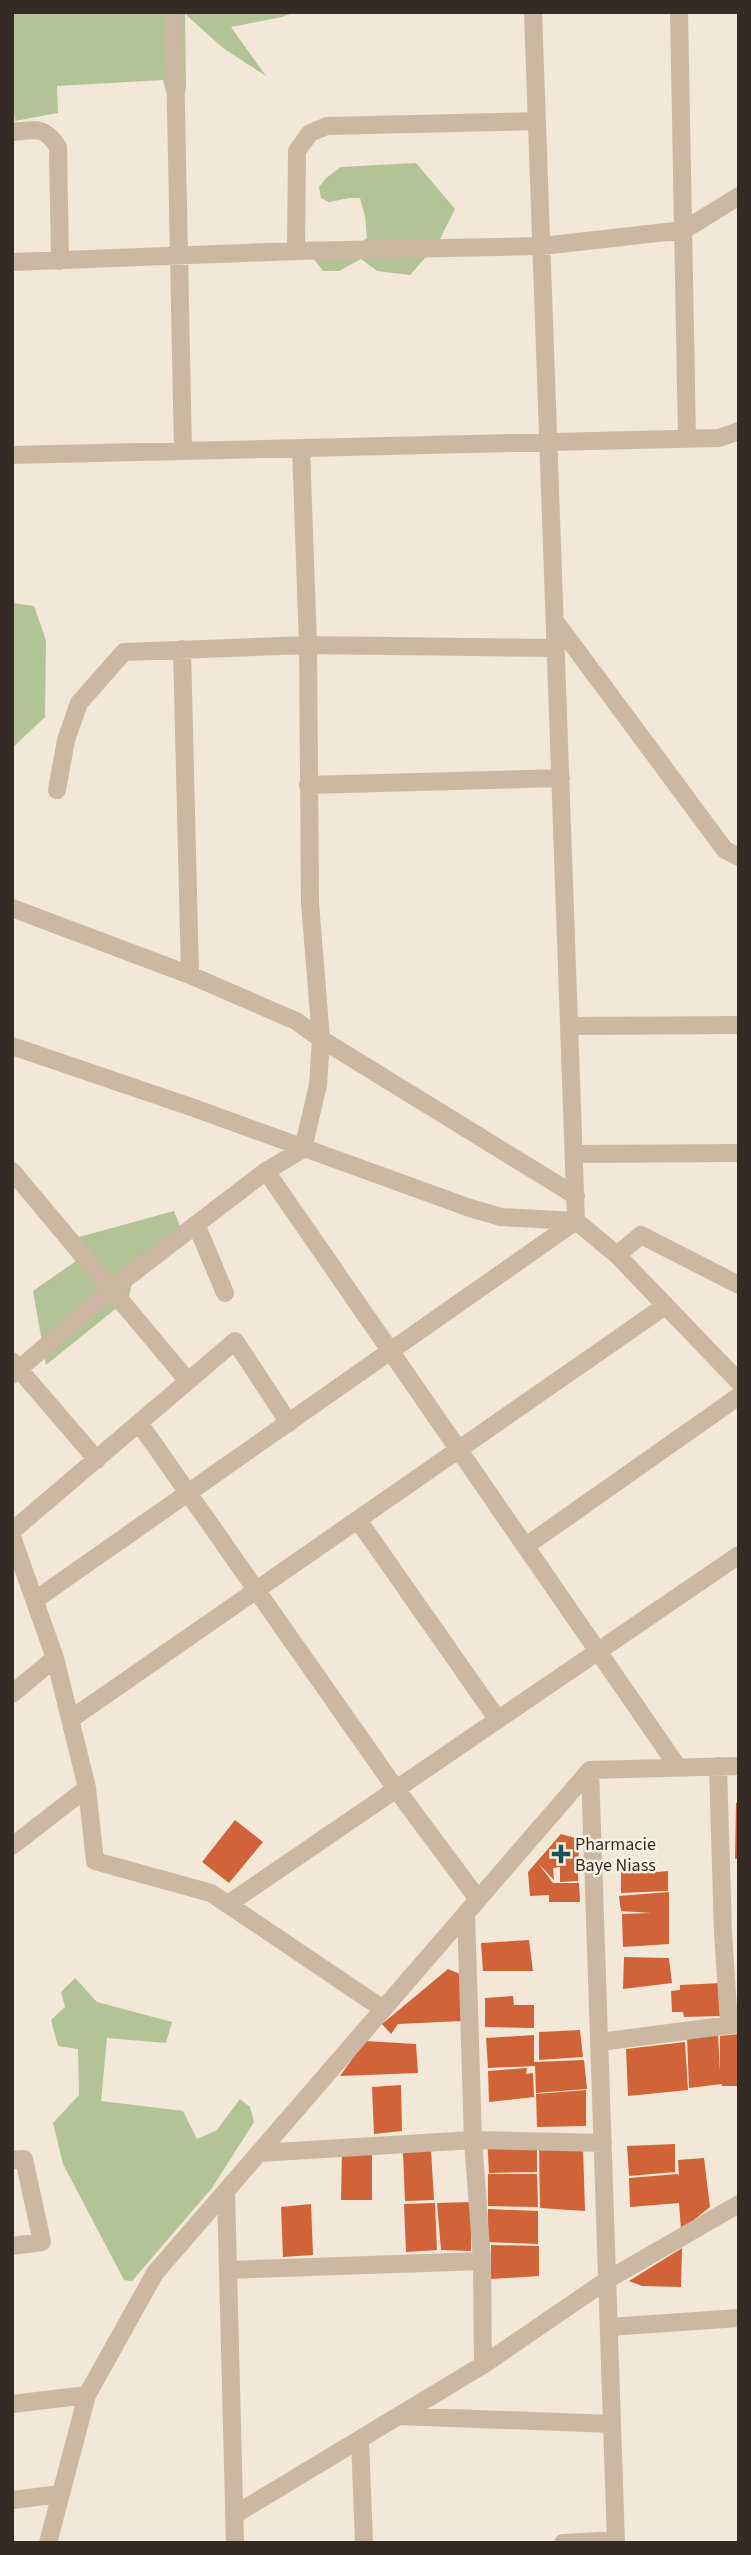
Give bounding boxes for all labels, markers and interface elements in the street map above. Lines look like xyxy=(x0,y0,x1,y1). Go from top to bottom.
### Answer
place label: Pharmacie Baye Niass xyxy=(575,1832,656,1878)
marker: Pharmacie Baye Niass xyxy=(553,1846,569,1862)

